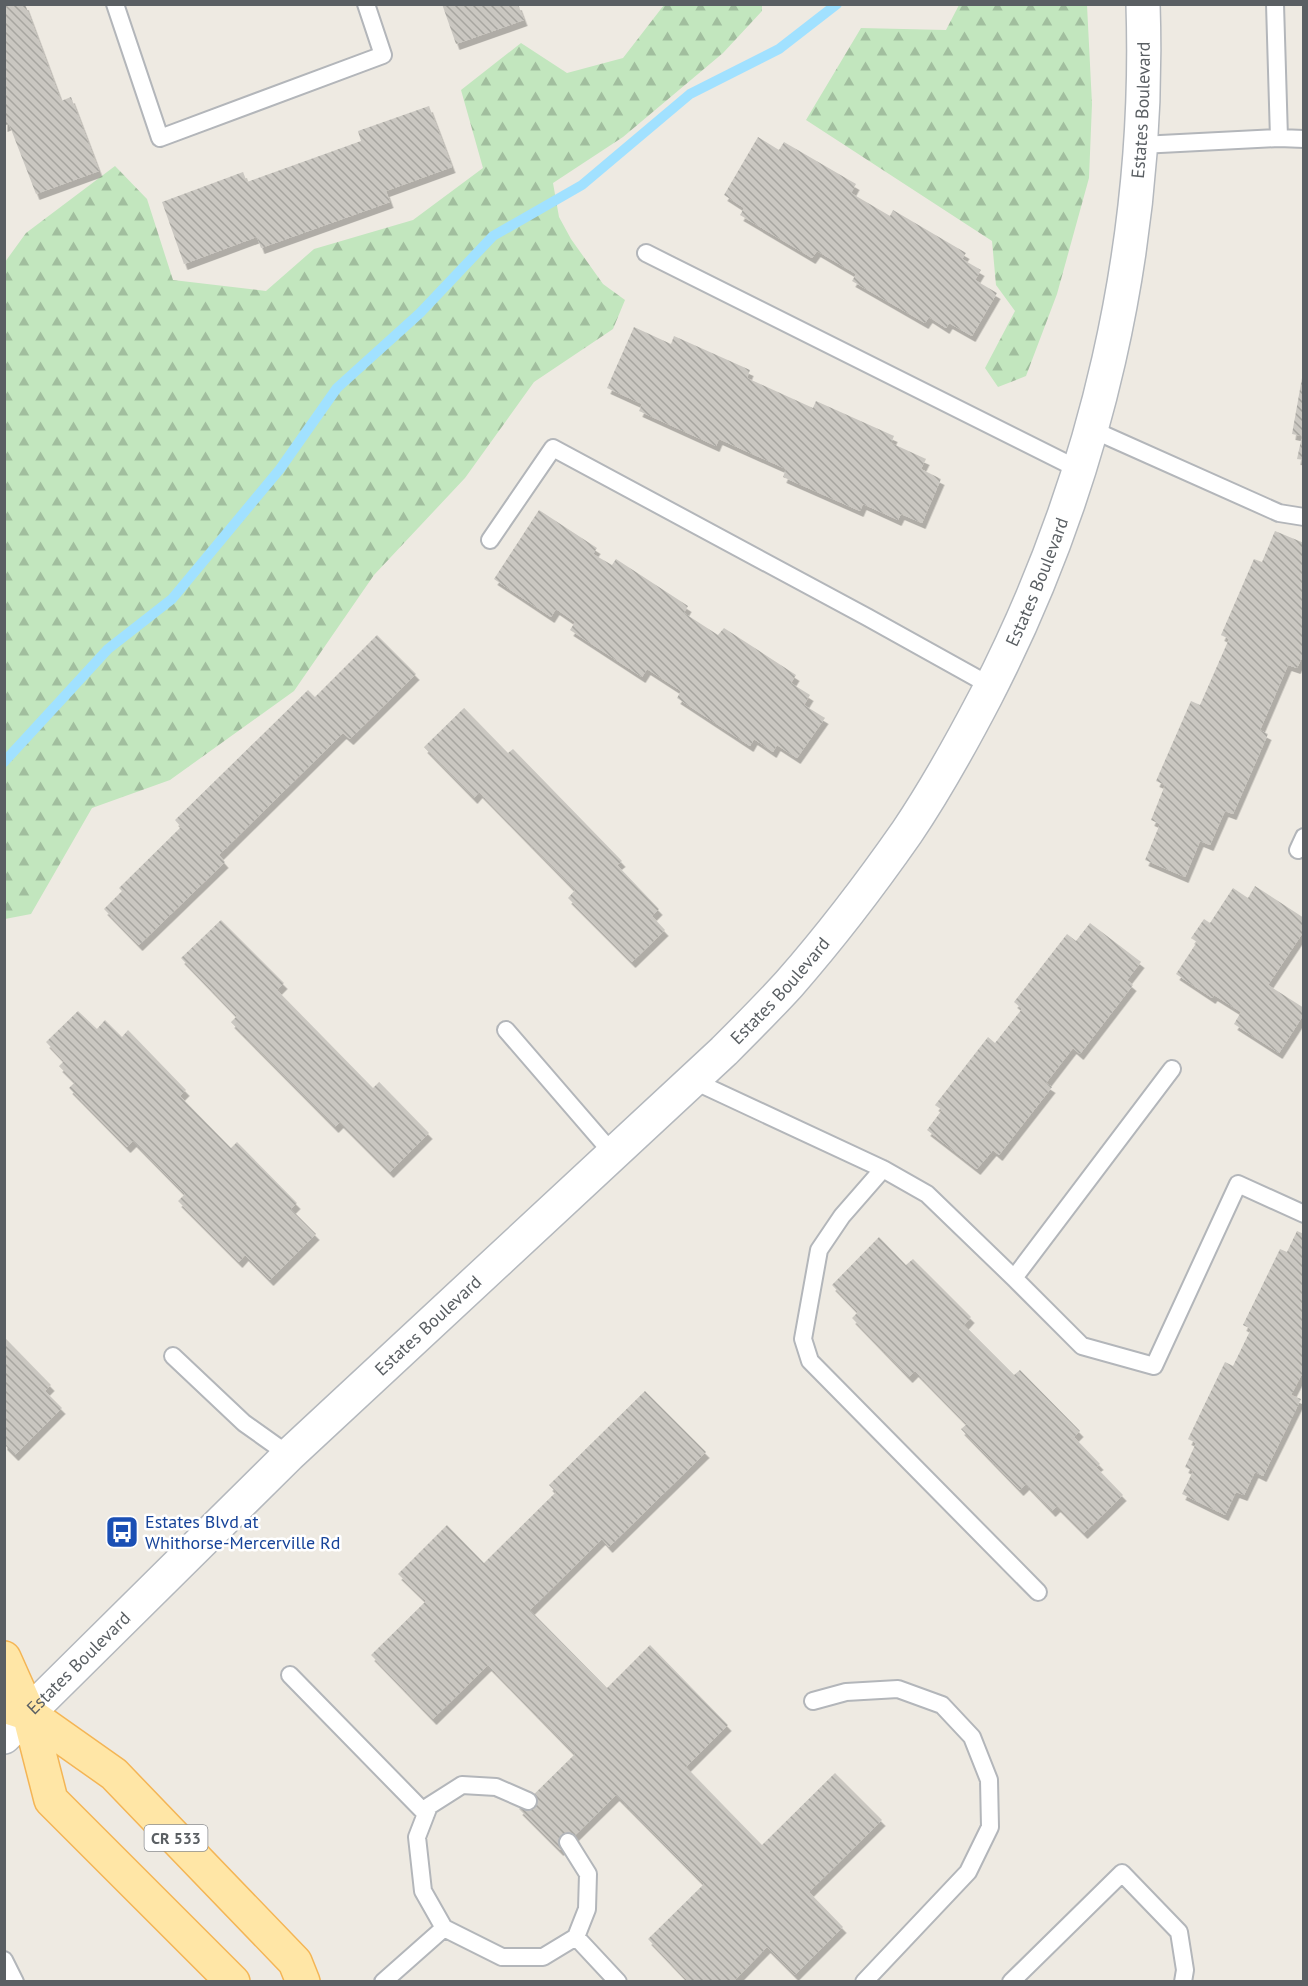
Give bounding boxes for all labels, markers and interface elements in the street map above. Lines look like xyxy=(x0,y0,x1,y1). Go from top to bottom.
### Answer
street label: Estates Boulevard xyxy=(1126,42,1155,179)
street label: Estates Boulevard xyxy=(1000,514,1073,650)
street label: Estates Boulevard xyxy=(725,932,835,1049)
street label: Estates Boulevard xyxy=(370,1270,486,1380)
place label: Estates Blvd at Whithorse-Mercerville Rd xyxy=(145,1510,340,1554)
bus stop icon: Estates Blvd at Whithorse-Mercerville Rd xyxy=(104,1514,140,1550)
street label: Estates Boulevard xyxy=(21,1606,135,1719)
road number: CR 533 xyxy=(144,1825,207,1851)

